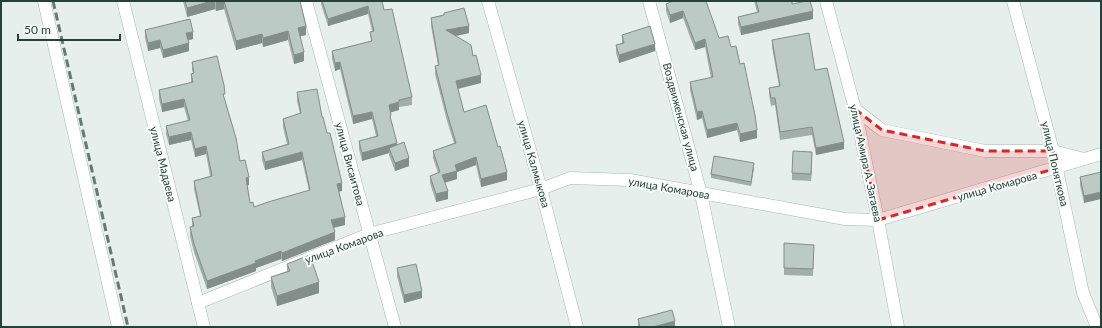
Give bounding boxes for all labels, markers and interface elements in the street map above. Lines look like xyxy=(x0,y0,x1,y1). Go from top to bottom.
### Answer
scale bar xyxy=(18,16,120,42)
text: 50 m xyxy=(24,22,51,37)
street label: Воздвиженская улица xyxy=(661,61,702,173)
street label: улица Амира А. Загаева xyxy=(848,103,885,223)
street label: улица Калмыкова xyxy=(516,119,553,209)
street label: улица Поняткова xyxy=(1039,120,1072,208)
street label: улица Висаитова xyxy=(333,121,368,207)
street label: улица Мадаева xyxy=(148,125,179,203)
street label: улица Комарова xyxy=(955,168,1038,203)
street label: улица Комарова xyxy=(627,174,711,201)
street label: улица Комарова xyxy=(303,225,385,266)

